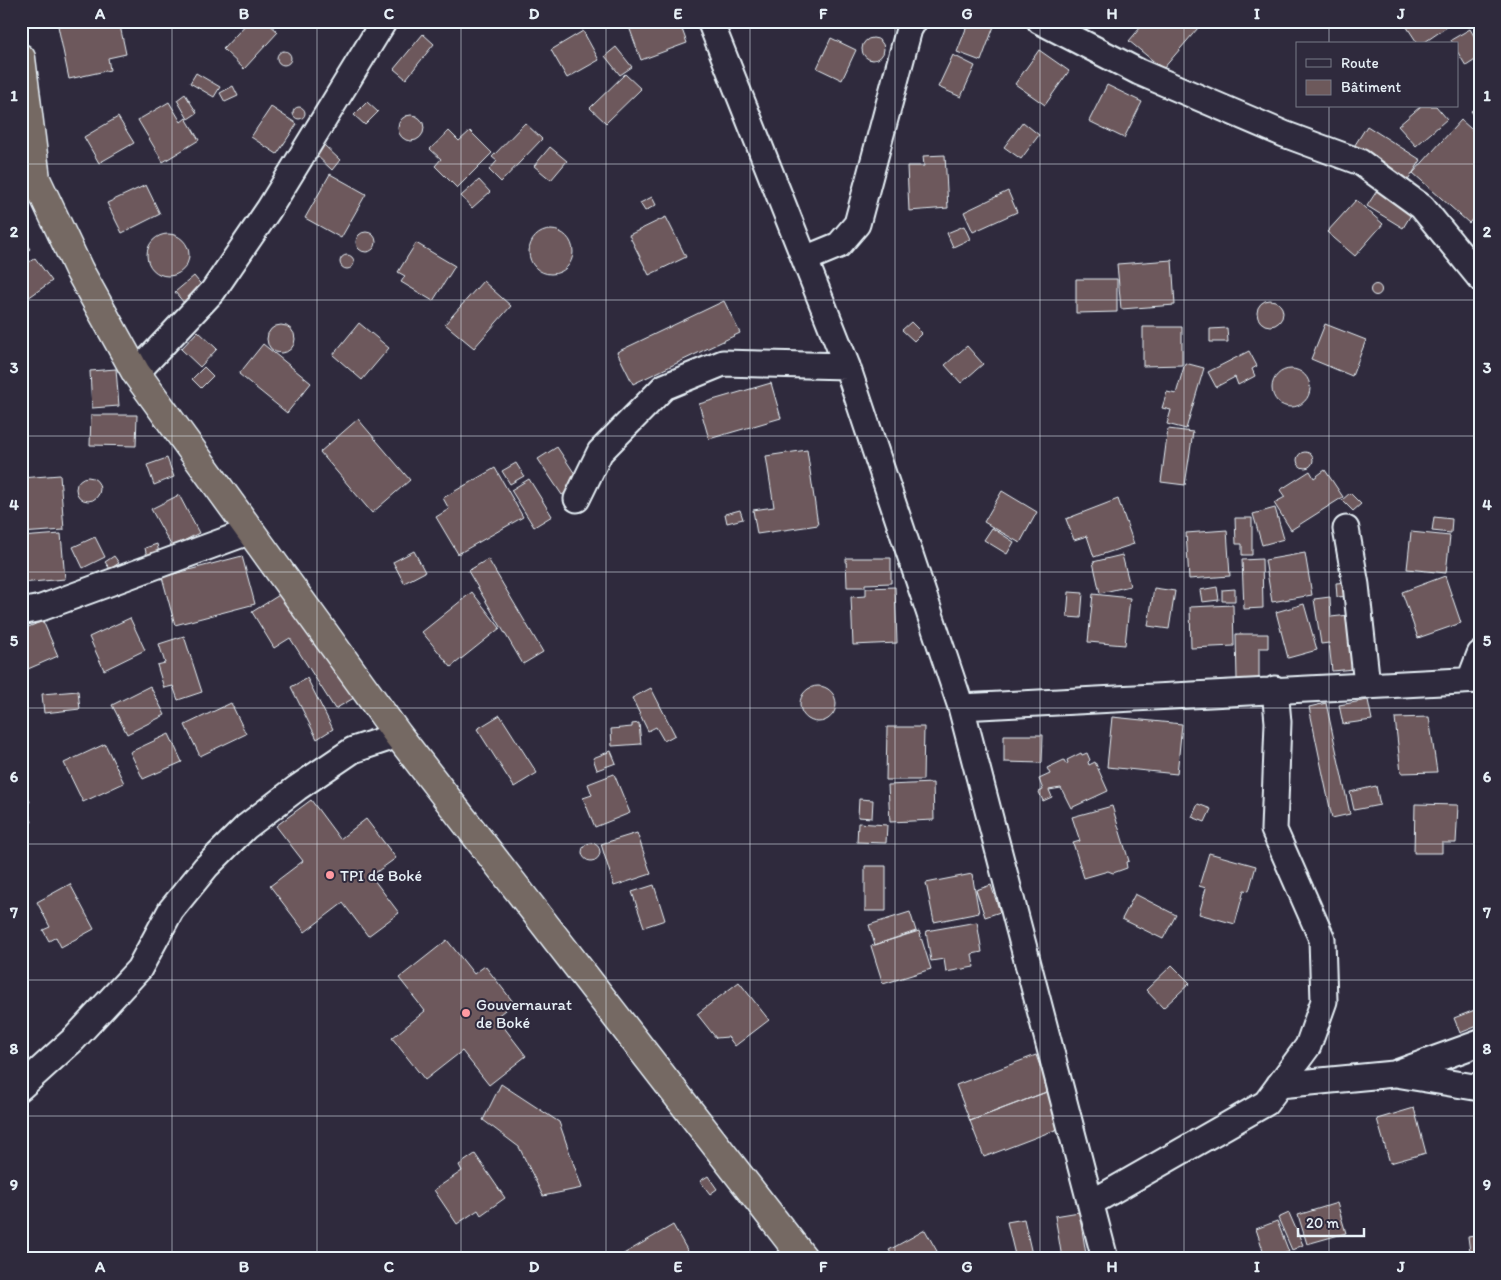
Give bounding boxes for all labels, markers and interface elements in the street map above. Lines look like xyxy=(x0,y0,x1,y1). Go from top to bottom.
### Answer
text: A xyxy=(94,4,106,23)
text: B xyxy=(239,4,250,23)
text: C xyxy=(384,4,395,23)
text: D xyxy=(529,4,540,23)
text: E xyxy=(674,4,683,23)
text: F xyxy=(819,4,828,23)
text: G xyxy=(961,4,973,23)
text: H xyxy=(1106,4,1118,23)
text: I xyxy=(1254,4,1260,23)
text: J xyxy=(1396,4,1405,23)
legend xyxy=(1296,42,1458,108)
text: Route xyxy=(1341,54,1379,72)
text: Bâtiment xyxy=(1341,78,1402,96)
text: 1 xyxy=(10,86,18,105)
text: 1 xyxy=(1483,86,1491,105)
text: 2 xyxy=(10,222,19,241)
text: 2 xyxy=(1483,222,1492,241)
text: 3 xyxy=(10,358,19,377)
text: 3 xyxy=(1483,358,1492,377)
text: 4 xyxy=(9,495,19,514)
text: 4 xyxy=(1482,495,1492,514)
text: 5 xyxy=(10,631,19,650)
text: 5 xyxy=(1483,631,1492,650)
text: 6 xyxy=(10,767,19,786)
text: 6 xyxy=(1483,767,1492,786)
place label: TPI de Boké xyxy=(340,866,422,885)
marker: TPI de Boké xyxy=(324,869,336,881)
text: 7 xyxy=(9,903,18,922)
text: 7 xyxy=(1482,903,1491,922)
place label: Gouvernaurat de Boké xyxy=(476,995,572,1032)
marker: Gouvernaurat de Boké xyxy=(460,1007,472,1019)
text: 8 xyxy=(10,1039,19,1058)
text: 8 xyxy=(1483,1039,1492,1058)
text: 9 xyxy=(10,1175,18,1194)
text: 9 xyxy=(1483,1175,1491,1194)
scale bar xyxy=(1298,1205,1365,1237)
text: 20 m xyxy=(1306,1214,1340,1232)
text: A xyxy=(94,1257,106,1276)
text: B xyxy=(239,1257,250,1276)
text: C xyxy=(384,1257,395,1276)
text: D xyxy=(529,1257,540,1276)
text: E xyxy=(674,1257,683,1276)
text: F xyxy=(819,1257,828,1276)
text: G xyxy=(961,1257,973,1276)
text: H xyxy=(1106,1257,1118,1276)
text: I xyxy=(1254,1257,1260,1276)
text: J xyxy=(1396,1257,1405,1276)

